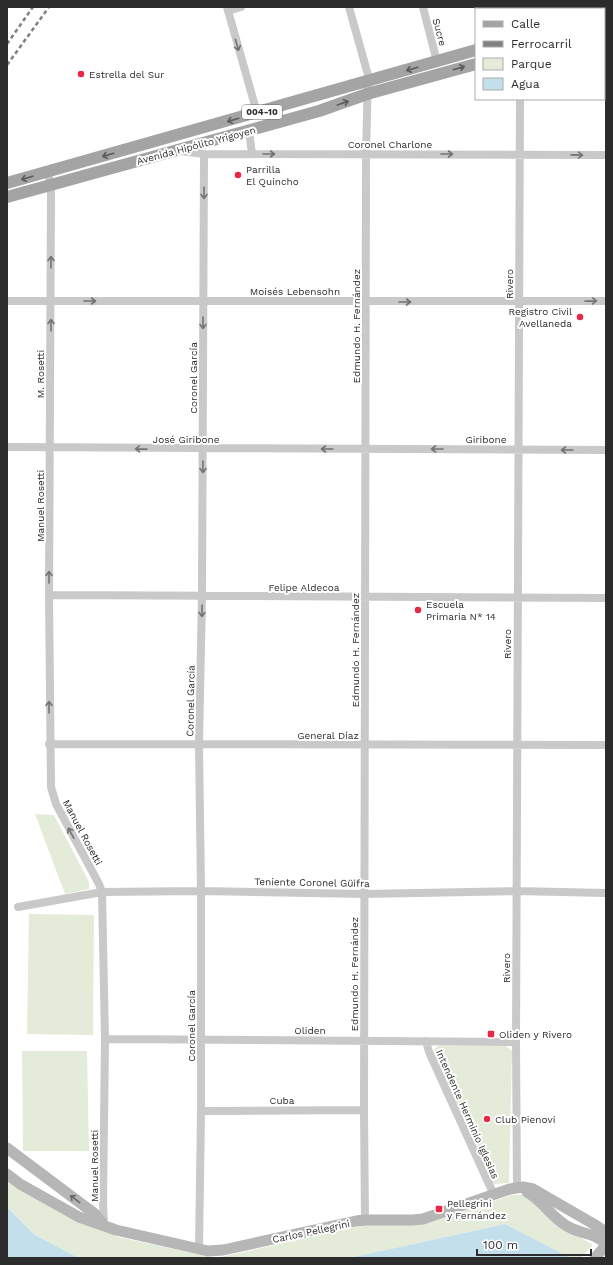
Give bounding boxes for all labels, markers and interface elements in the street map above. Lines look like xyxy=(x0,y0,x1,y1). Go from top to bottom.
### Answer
legend xyxy=(475,8,605,100)
street label: Sucre xyxy=(431,17,448,47)
text: Calle xyxy=(511,17,540,31)
text: Ferrocarril xyxy=(511,37,572,51)
one-way arrow xyxy=(234,38,242,51)
text: Parque xyxy=(511,57,552,71)
one-way arrow xyxy=(452,64,465,72)
one-way arrow xyxy=(405,66,418,73)
marker: Estrella del Sur xyxy=(76,69,86,79)
place label: Estrella del Sur xyxy=(89,69,164,80)
text: Agua xyxy=(511,77,540,91)
one-way arrow xyxy=(337,99,350,106)
road number: 004-10 xyxy=(242,105,282,119)
one-way arrow xyxy=(226,116,239,124)
street label: Avenida Hipólito Yrigoyen xyxy=(136,124,257,167)
street label: Coronel Charlone xyxy=(348,139,433,150)
one-way arrow xyxy=(262,150,275,158)
one-way arrow xyxy=(440,150,453,158)
one-way arrow xyxy=(570,151,583,158)
one-way arrow xyxy=(101,152,114,159)
place label: Parrilla El Quincho xyxy=(246,164,299,187)
marker: Parrilla El Quincho xyxy=(233,170,243,180)
one-way arrow xyxy=(21,175,34,182)
one-way arrow xyxy=(200,186,208,199)
one-way arrow xyxy=(47,256,55,269)
street label: Edmundo H. Fernández xyxy=(351,269,362,383)
street label: Rivero xyxy=(504,269,515,299)
street label: Moisés Lebensohn xyxy=(250,286,340,297)
one-way arrow xyxy=(83,297,96,305)
one-way arrow xyxy=(584,297,597,305)
one-way arrow xyxy=(398,298,411,306)
place label: Registro Civil Avellaneda xyxy=(509,306,572,329)
marker: Registro Civil Avellaneda xyxy=(575,312,585,322)
one-way arrow xyxy=(199,316,207,329)
one-way arrow xyxy=(47,319,55,332)
street label: Coronel García xyxy=(188,342,199,414)
street label: M. Rosetti xyxy=(35,350,46,398)
street label: José Giribone xyxy=(153,434,220,445)
street label: Giribone xyxy=(466,434,507,445)
one-way arrow xyxy=(135,445,148,453)
one-way arrow xyxy=(321,445,334,453)
one-way arrow xyxy=(431,445,444,453)
one-way arrow xyxy=(561,446,574,454)
one-way arrow xyxy=(199,460,207,473)
street label: Manuel Rosetti xyxy=(35,470,46,542)
one-way arrow xyxy=(45,571,53,584)
street label: Felipe Aldecoa xyxy=(268,582,340,593)
street label: Edmundo H. Fernández xyxy=(350,593,361,707)
place label: Escuela Primaria N* 14 xyxy=(426,599,496,622)
one-way arrow xyxy=(198,604,205,617)
marker: Escuela Primaria N* 14 xyxy=(413,605,423,615)
street label: Rivero xyxy=(502,629,513,659)
street label: Coronel García xyxy=(184,665,197,737)
one-way arrow xyxy=(45,701,53,714)
street label: General Díaz xyxy=(297,730,359,741)
street label: Manuel Rosetti xyxy=(61,798,104,867)
one-way arrow xyxy=(67,827,74,839)
street label: Teniente Coronel Güifra xyxy=(254,876,370,889)
street label: Edmundo H. Fernández xyxy=(349,917,360,1031)
street label: Rivero xyxy=(501,953,512,983)
street label: Coronel García xyxy=(186,990,197,1062)
street label: Oliden xyxy=(294,1025,326,1036)
marker: Oliden y Rivero xyxy=(486,1029,496,1039)
place label: Oliden y Rivero xyxy=(499,1029,572,1040)
street label: Intendente Herminio Iglesias xyxy=(434,1048,501,1180)
street label: Cuba xyxy=(270,1095,295,1106)
marker: Club Pienovi xyxy=(482,1114,492,1124)
place label: Club Pienovi xyxy=(495,1114,555,1125)
street label: Manuel Rosetti xyxy=(89,1130,100,1202)
one-way arrow xyxy=(70,1195,81,1204)
place label: Pellegrini y Fernández xyxy=(447,1198,506,1221)
marker: Pellegrini y Fernández xyxy=(434,1204,444,1214)
street label: Carlos Pellegrini xyxy=(271,1218,351,1245)
scale bar xyxy=(477,1231,591,1257)
text: 100 m xyxy=(483,1238,518,1252)

